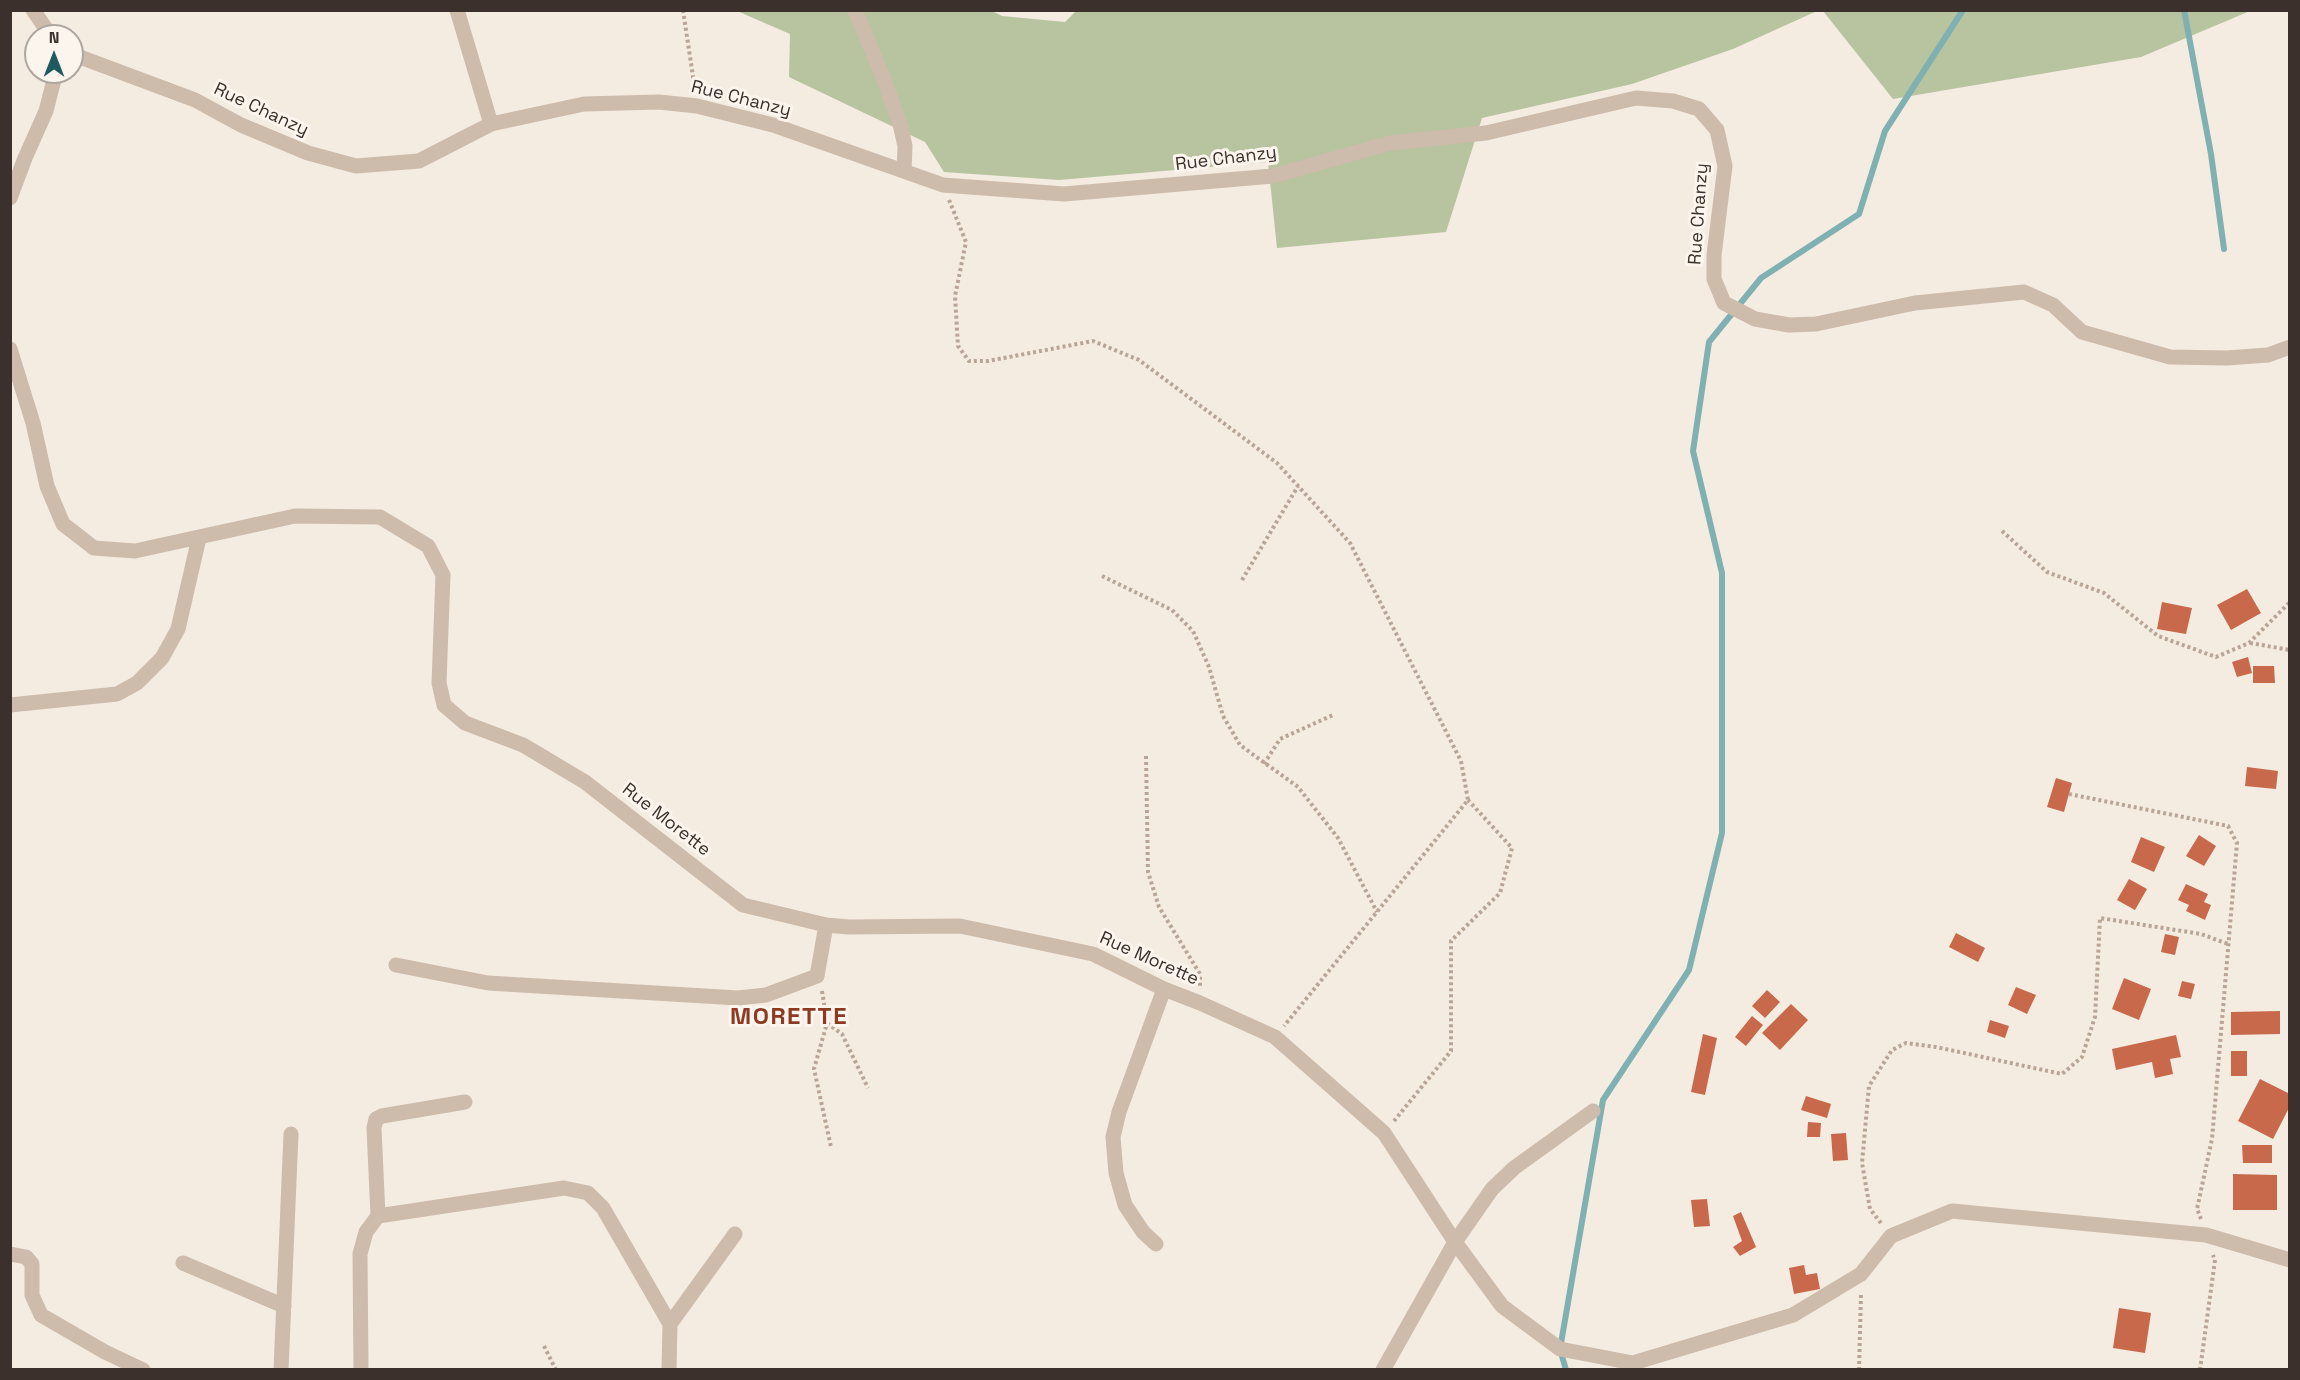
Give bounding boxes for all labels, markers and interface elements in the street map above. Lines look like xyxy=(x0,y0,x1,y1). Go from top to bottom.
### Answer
north arrow xyxy=(24,24,84,84)
text: N xyxy=(49,27,59,48)
street label: Rue Chanzy xyxy=(689,76,793,122)
street label: Rue Chanzy xyxy=(210,79,312,141)
street label: Rue Chanzy xyxy=(1174,142,1278,176)
street label: Rue Chanzy xyxy=(1685,162,1713,266)
street label: Rue Morette xyxy=(618,779,714,861)
street label: Rue Morette xyxy=(1096,928,1202,990)
district label: MORETTE xyxy=(730,1003,848,1031)

